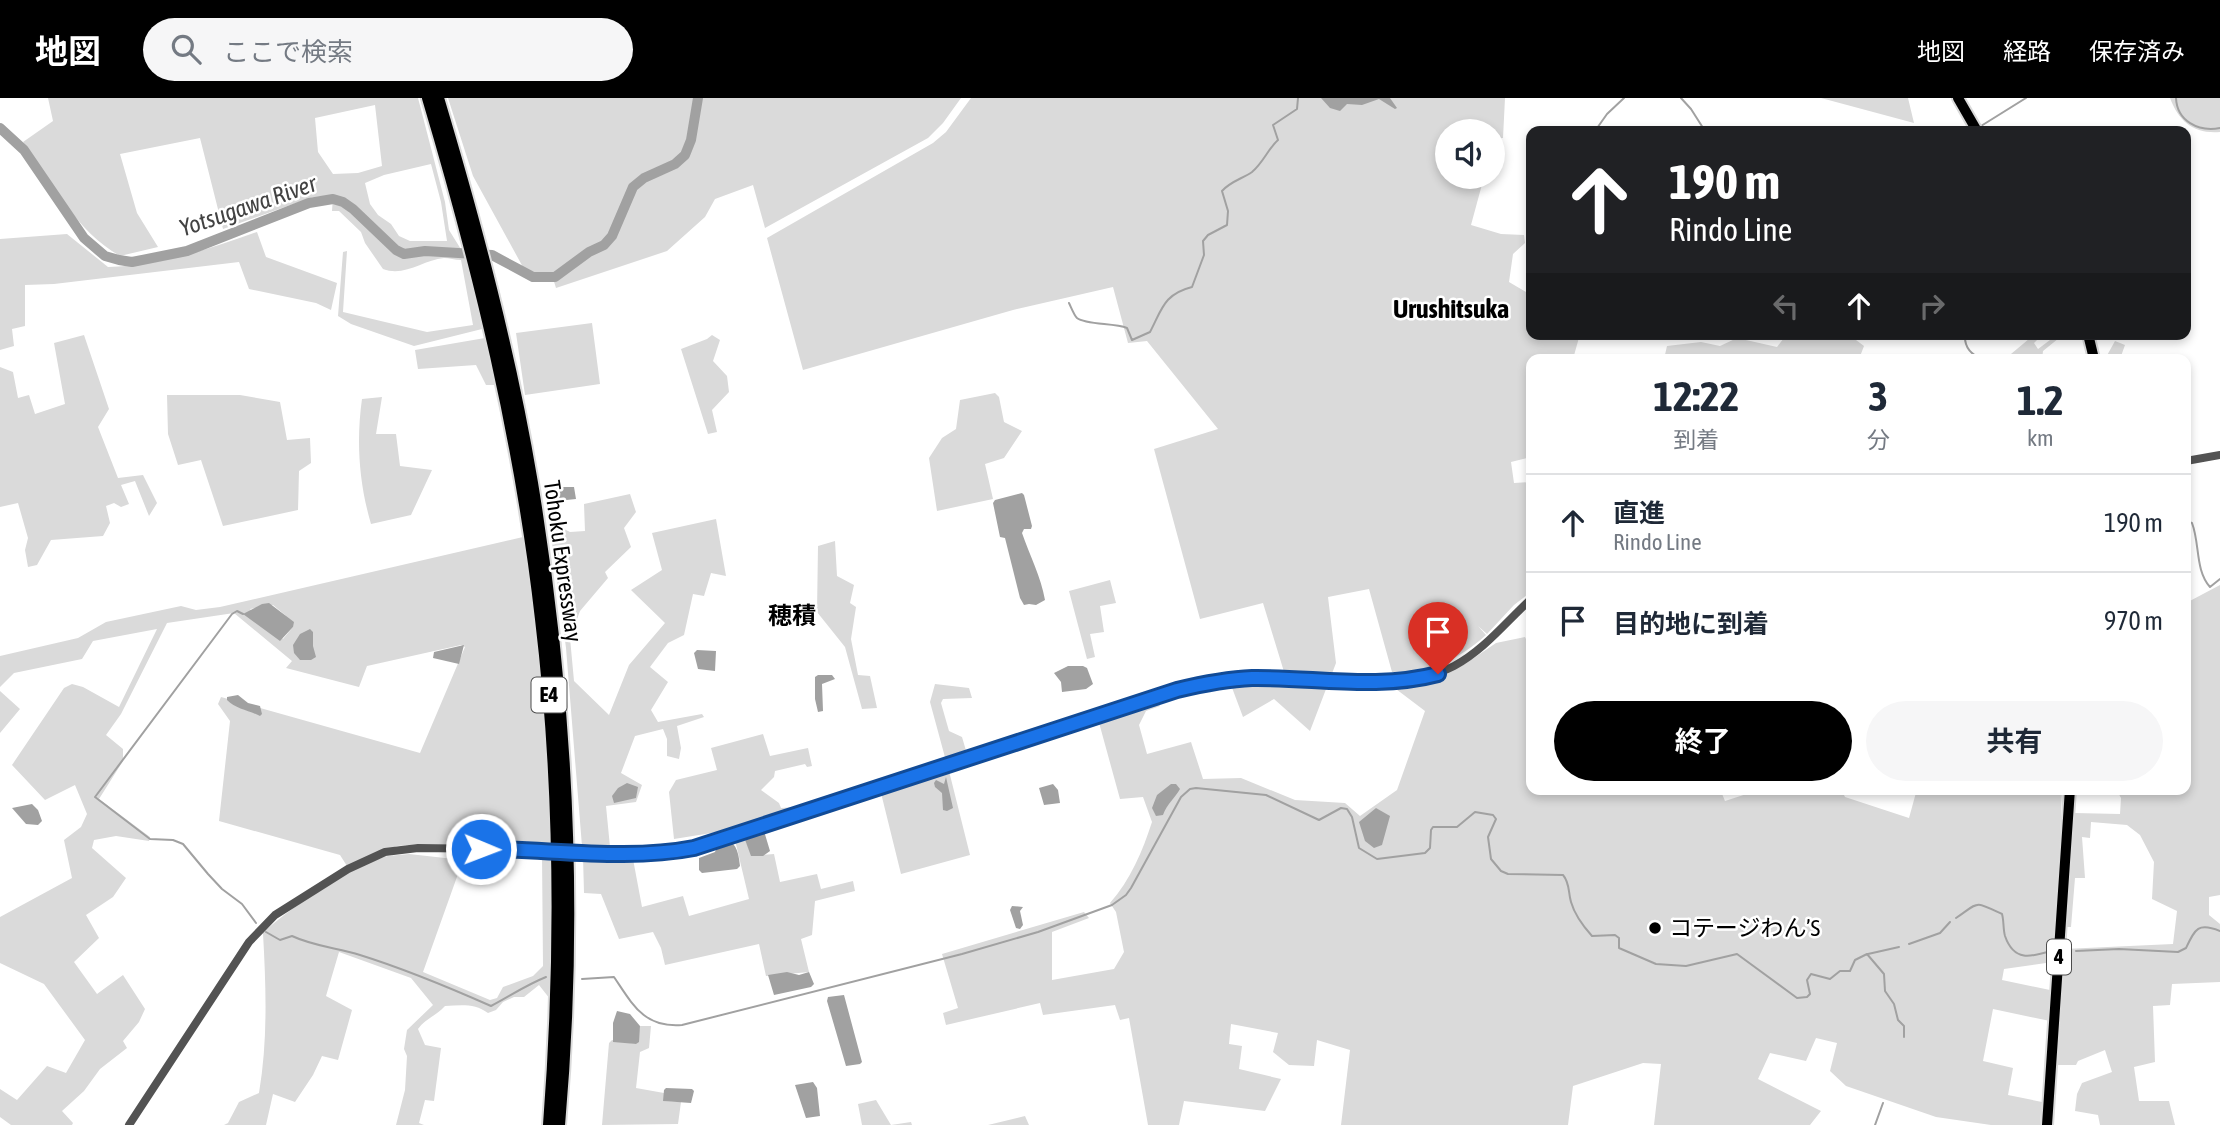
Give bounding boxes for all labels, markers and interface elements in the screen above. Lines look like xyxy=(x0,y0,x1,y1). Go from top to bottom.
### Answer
search box xyxy=(143,18,633,81)
icon: search xyxy=(167,30,205,68)
text: 地図 xyxy=(35,32,101,70)
text: ここで検索 xyxy=(223,37,353,67)
text: 地図 xyxy=(1917,38,1965,65)
text: 経路 xyxy=(2003,38,2051,65)
text: 保存済み xyxy=(2089,38,2185,65)
map controls xyxy=(1435,119,1505,189)
button: sound xyxy=(1435,119,1505,189)
text: 190 m xyxy=(1669,153,1780,209)
icon: ahead xyxy=(1554,154,1645,245)
water label: Yotsugawa River xyxy=(176,169,321,242)
text: Rindo Line xyxy=(1669,211,1792,248)
icon: left xyxy=(1767,287,1805,325)
icon: ahead xyxy=(1840,287,1878,325)
icon: right xyxy=(1913,287,1951,325)
district label: Urushitsuka xyxy=(1393,294,1509,324)
text: 12:22 xyxy=(1653,372,1740,420)
text: 3 xyxy=(1868,372,1888,420)
text: 1.2 xyxy=(2017,376,2064,424)
text: km xyxy=(2027,425,2054,451)
text: 到着 xyxy=(1673,427,1719,453)
text: 分 xyxy=(1867,427,1890,453)
street label: Tohoku Expressway xyxy=(539,478,587,644)
text: 直進 xyxy=(1613,498,1665,528)
icon: ahead xyxy=(1554,504,1592,542)
text: 190 m xyxy=(2104,508,2163,538)
text: Rindo Line xyxy=(1613,529,1702,555)
district label: 穂積 xyxy=(768,602,816,629)
pin xyxy=(1408,602,1468,674)
icon: arrive xyxy=(1554,602,1592,640)
text: 970 m xyxy=(2104,606,2163,636)
text: 目的地に到着 xyxy=(1613,609,1769,639)
icon: arrive xyxy=(1419,613,1457,651)
road number: E4 xyxy=(532,678,566,712)
button: 終了 xyxy=(1554,701,1852,781)
button: 共有 xyxy=(1866,701,2163,781)
position arrow xyxy=(444,812,518,886)
place label: コテージわん’S xyxy=(1669,915,1820,941)
marker: コテージわん’S xyxy=(1647,920,1663,936)
road number: 4 xyxy=(2047,940,2071,974)

